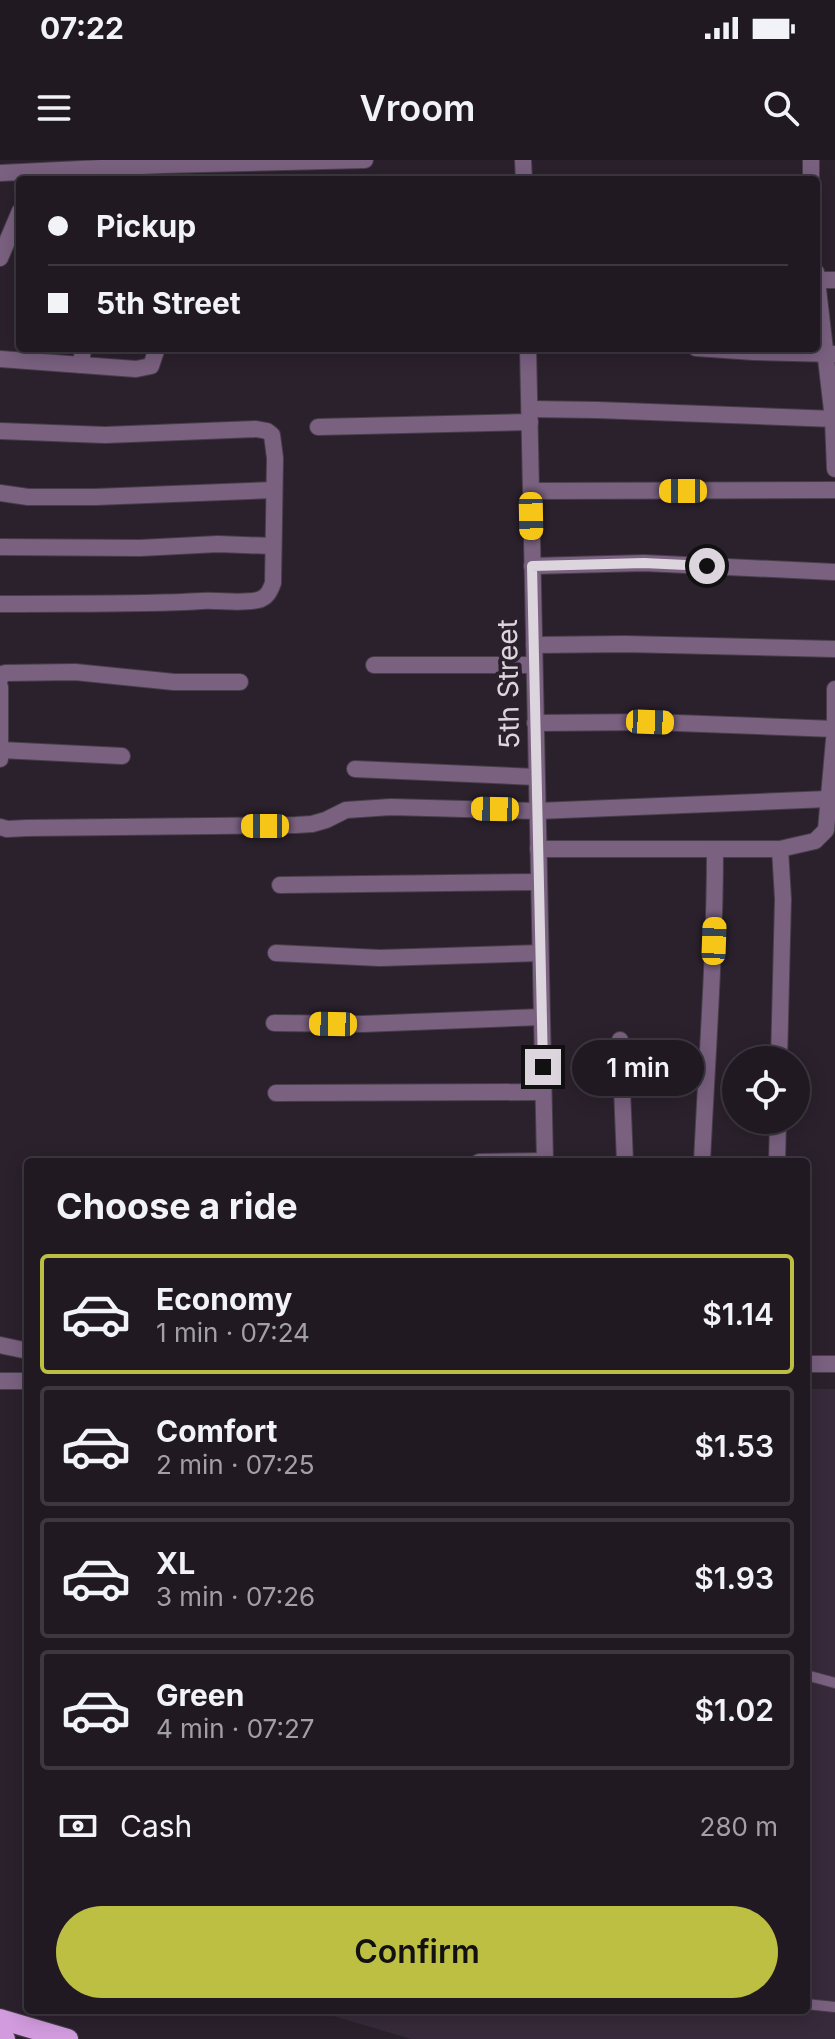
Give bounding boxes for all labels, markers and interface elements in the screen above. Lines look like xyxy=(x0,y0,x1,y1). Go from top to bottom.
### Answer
text: 07:22 xyxy=(40,10,124,46)
icon: menu xyxy=(32,86,76,130)
text: Vroom xyxy=(360,86,475,130)
icon: search xyxy=(759,86,803,130)
text: Pickup xyxy=(96,208,196,244)
text: 5th Street xyxy=(96,285,241,321)
car xyxy=(659,479,707,503)
car xyxy=(519,492,543,540)
route start xyxy=(689,548,725,584)
street label: 5th Street xyxy=(490,619,526,749)
car xyxy=(626,709,674,735)
car xyxy=(471,797,519,821)
car xyxy=(241,814,289,838)
car xyxy=(701,917,727,965)
car xyxy=(309,1012,357,1036)
callout: 1 min xyxy=(571,1039,703,1095)
map controls xyxy=(722,1046,810,1134)
button: locate xyxy=(722,1046,810,1134)
route end xyxy=(525,1049,561,1085)
text: 1 min xyxy=(606,1052,670,1083)
text: Choose a ride xyxy=(56,1184,298,1228)
icon: car xyxy=(60,1278,132,1350)
text: Economy xyxy=(156,1281,292,1317)
text: $1.14 xyxy=(702,1296,774,1332)
text: 1 min · 07:24 xyxy=(156,1317,310,1348)
icon: car xyxy=(60,1410,132,1482)
text: Comfort xyxy=(156,1413,277,1449)
text: $1.53 xyxy=(695,1428,774,1464)
text: 2 min · 07:25 xyxy=(156,1449,315,1480)
icon: car xyxy=(60,1542,132,1614)
text: XL xyxy=(156,1545,195,1581)
text: $1.93 xyxy=(694,1560,774,1596)
text: 3 min · 07:26 xyxy=(156,1581,315,1612)
icon: car xyxy=(60,1674,132,1746)
text: Green xyxy=(156,1677,244,1713)
text: $1.02 xyxy=(695,1692,774,1728)
text: 4 min · 07:27 xyxy=(156,1713,314,1744)
icon: cash xyxy=(56,1804,100,1848)
text: Cash xyxy=(120,1808,192,1844)
text: 280 m xyxy=(700,1811,778,1842)
button: Confirm xyxy=(56,1906,778,1998)

